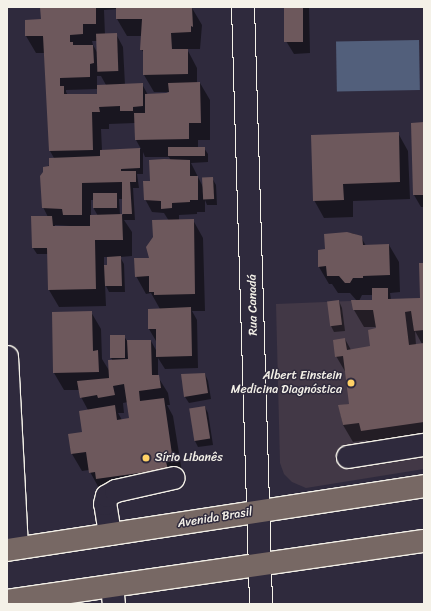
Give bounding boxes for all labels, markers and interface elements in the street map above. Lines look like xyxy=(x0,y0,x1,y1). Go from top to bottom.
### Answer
street label: Rua Canadá xyxy=(245,274,261,336)
place label: Albert Einstein Medicina Diagnóstica xyxy=(231,369,342,397)
marker: Albert Einstein Medicina Diagnóstica xyxy=(345,377,357,389)
place label: Sírio Libanês xyxy=(155,451,222,465)
marker: Sírio Libanês xyxy=(140,452,152,464)
street label: Avenida Brasil xyxy=(177,505,253,531)

